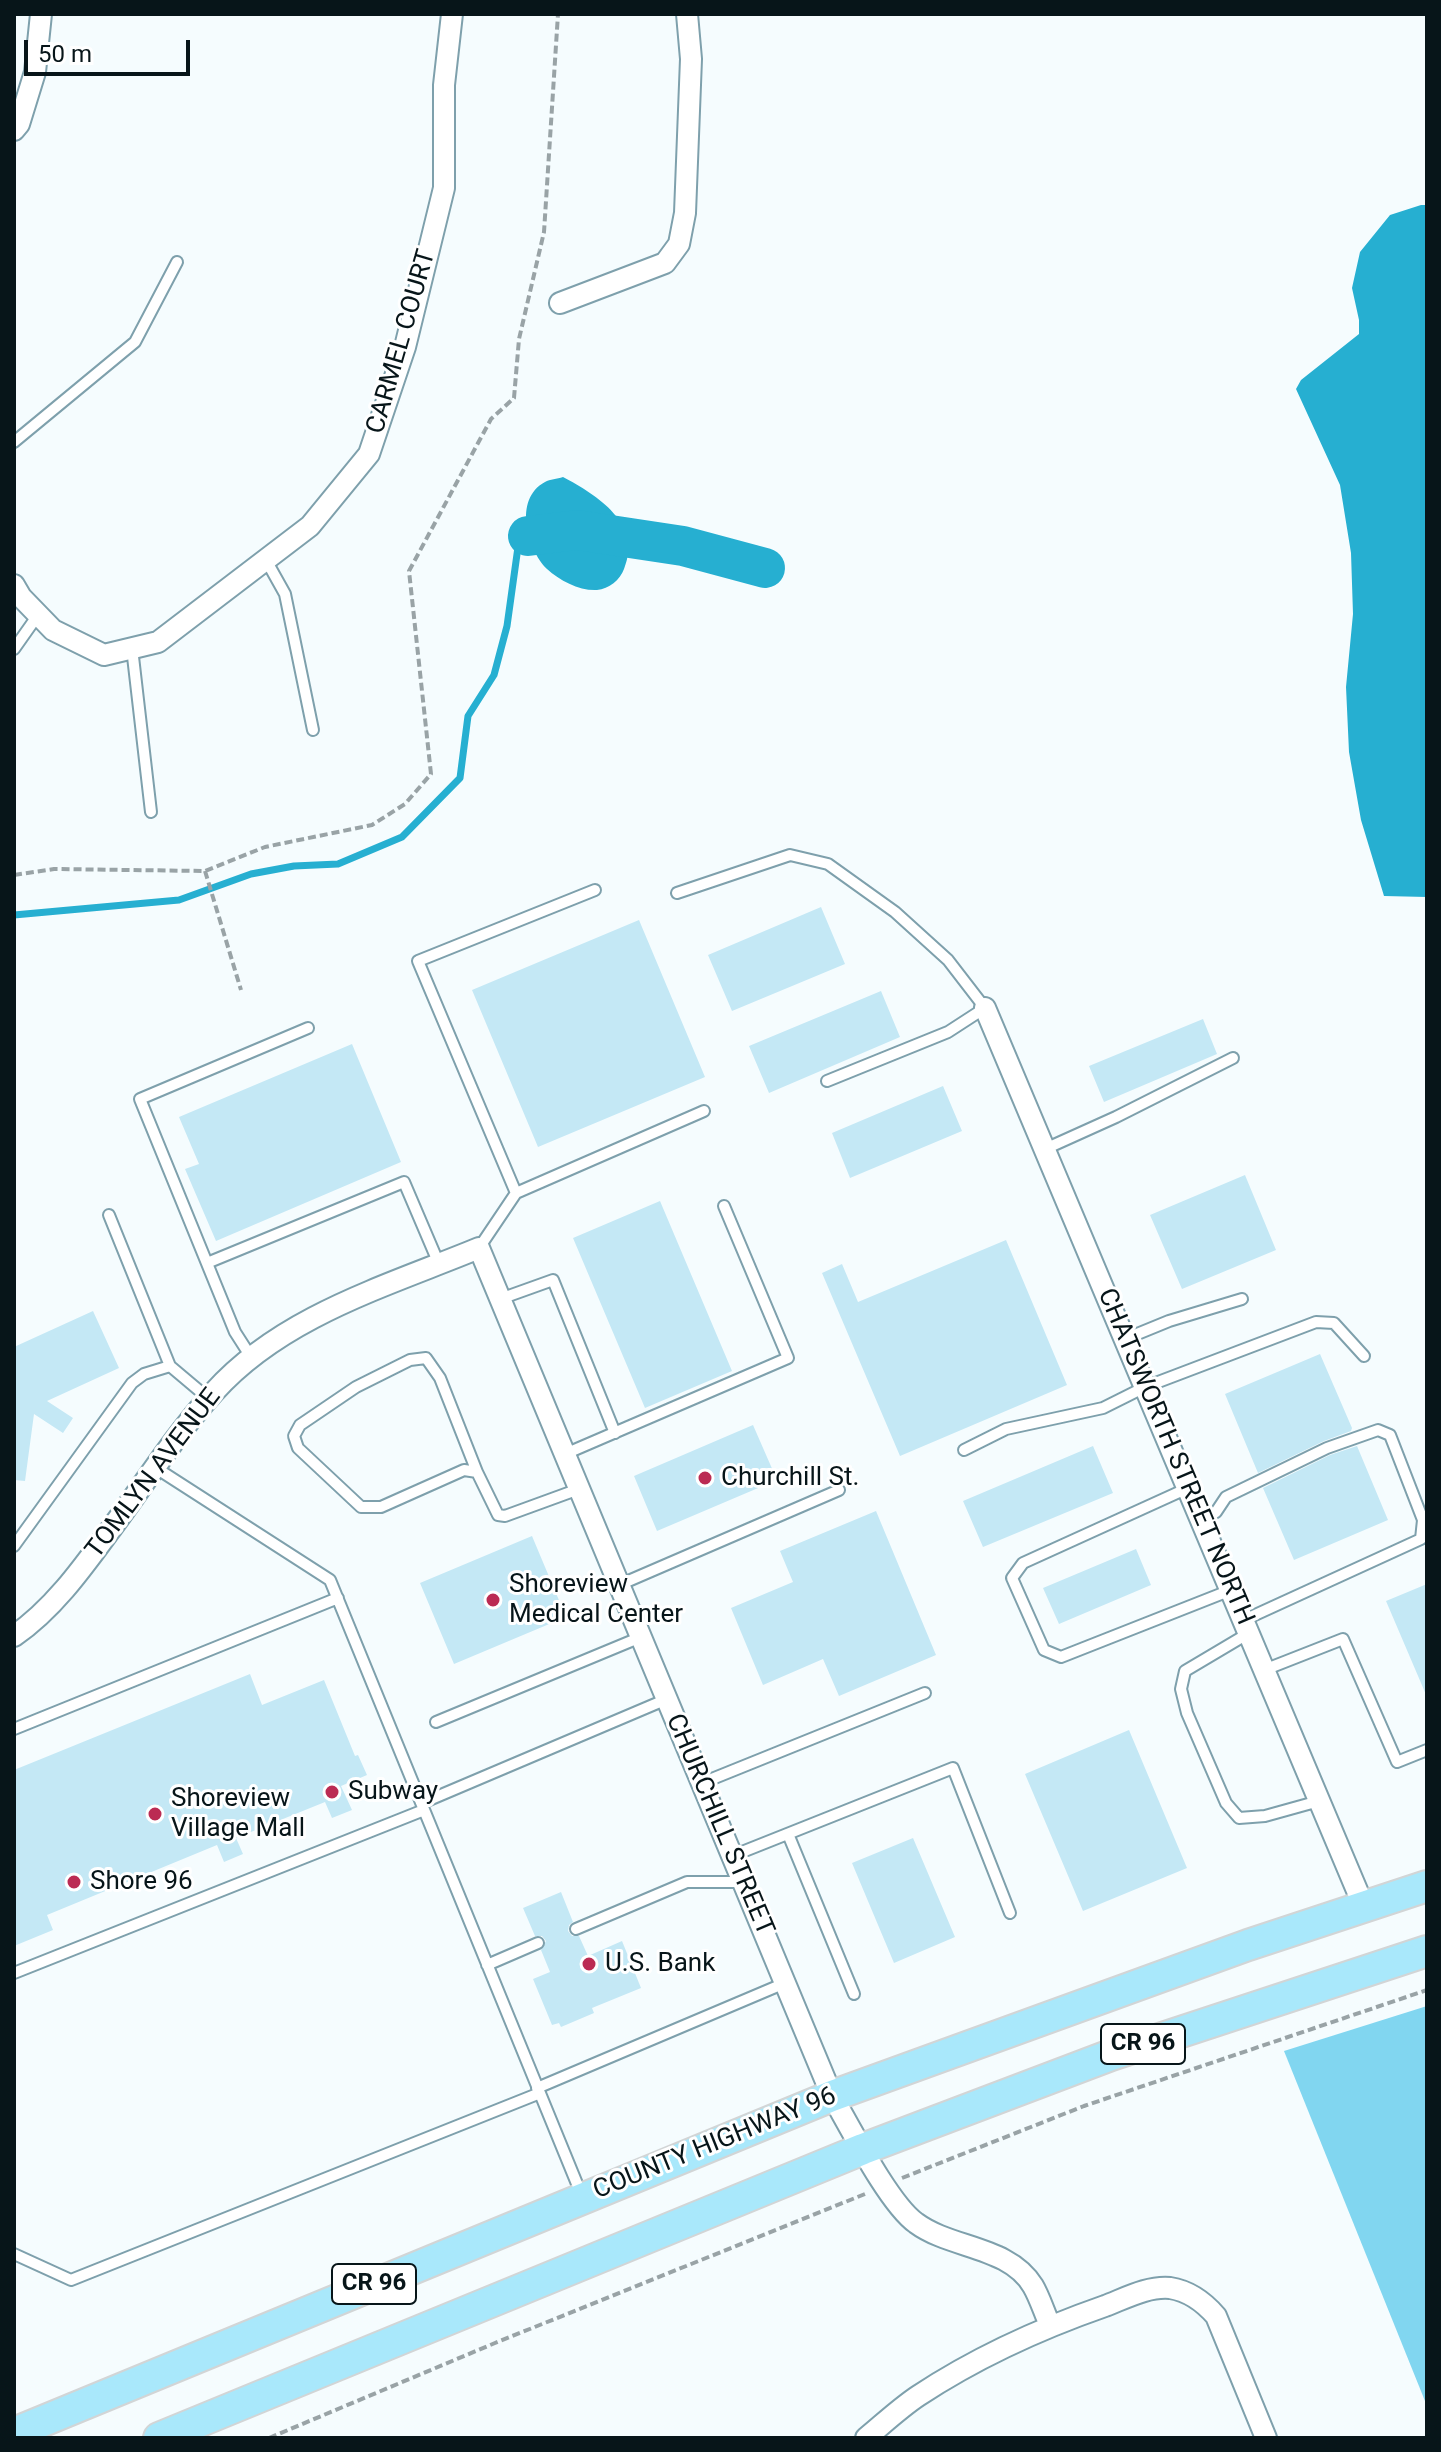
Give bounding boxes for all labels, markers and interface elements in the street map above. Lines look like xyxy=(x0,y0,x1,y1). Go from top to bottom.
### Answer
scale bar xyxy=(28,24,194,74)
text: 50 m xyxy=(38,40,92,68)
street label: CARMEL COURT xyxy=(361,246,443,438)
street label: CHATSWORTH STREET NORTH xyxy=(1090,1284,1260,1630)
street label: TOMLYN AVENUE xyxy=(80,1383,228,1565)
place label: Churchill St. xyxy=(721,1462,859,1494)
marker: Churchill St. xyxy=(696,1469,714,1487)
place label: Shoreview Medical Center xyxy=(509,1569,683,1630)
marker: Shoreview Medical Center xyxy=(484,1591,502,1609)
street label: CHURCHILL STREET xyxy=(658,1710,780,1940)
place label: Subway xyxy=(348,1776,438,1808)
place label: Shoreview Village Mall xyxy=(171,1783,305,1844)
marker: Subway xyxy=(323,1783,341,1801)
marker: Shoreview Village Mall xyxy=(146,1805,164,1823)
place label: Shore 96 xyxy=(90,1866,193,1898)
marker: Shore 96 xyxy=(65,1873,83,1891)
place label: U.S. Bank xyxy=(605,1948,715,1980)
marker: U.S. Bank xyxy=(580,1955,598,1973)
road number: CR 96 xyxy=(1101,2024,1185,2064)
street label: COUNTY HIGHWAY 96 xyxy=(589,2081,841,2207)
road number: CR 96 xyxy=(332,2264,416,2304)

